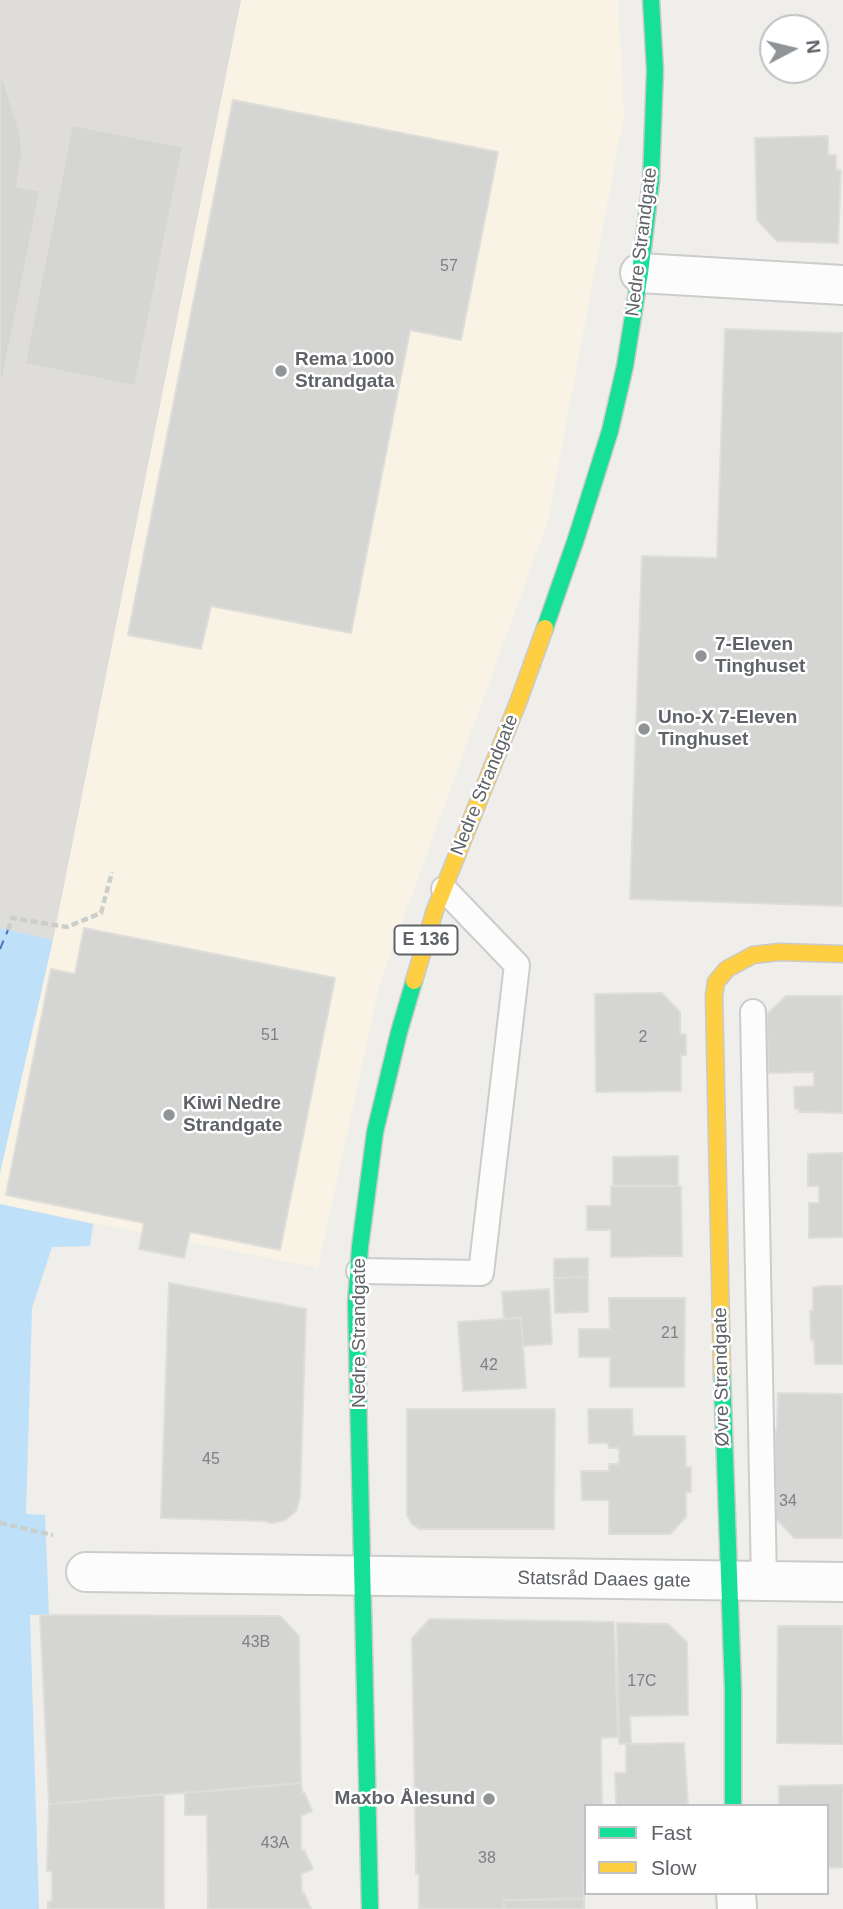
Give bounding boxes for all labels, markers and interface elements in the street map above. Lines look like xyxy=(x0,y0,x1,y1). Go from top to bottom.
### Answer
north arrow xyxy=(759,14,829,84)
text: N xyxy=(802,39,825,55)
street label: Nedre Strandgate xyxy=(622,166,662,318)
house number: 57 xyxy=(440,257,458,277)
place label: Rema 1000 Strandgata xyxy=(295,349,394,393)
marker: Rema 1000 Strandgata xyxy=(273,363,289,379)
place label: 7-Eleven Tinghuset xyxy=(715,634,805,678)
marker: 7-Eleven Tinghuset xyxy=(693,648,709,664)
place label: Uno-X 7-Eleven Tinghuset xyxy=(658,707,797,751)
street label: Nedre Strandgate xyxy=(446,711,524,859)
marker: Uno-X 7-Eleven Tinghuset xyxy=(636,721,652,737)
road number: E 136 xyxy=(394,925,458,954)
house number: 51 xyxy=(261,1026,279,1046)
house number: 2 xyxy=(639,1028,647,1048)
place label: Kiwi Nedre Strandgate xyxy=(183,1093,282,1137)
marker: Kiwi Nedre Strandgate xyxy=(161,1107,177,1123)
street label: Nedre Strandgate xyxy=(349,1258,371,1408)
street label: Øvre Strandgate xyxy=(709,1307,735,1447)
house number: 21 xyxy=(661,1324,679,1344)
house number: 42 xyxy=(480,1356,498,1376)
house number: 45 xyxy=(202,1450,220,1470)
house number: 34 xyxy=(779,1492,797,1512)
street label: Statsråd Daaes gate xyxy=(517,1567,691,1593)
house number: 43B xyxy=(242,1633,270,1653)
house number: 17C xyxy=(627,1672,657,1692)
place label: Maxbo Ålesund xyxy=(335,1788,475,1810)
marker: Maxbo Ålesund xyxy=(481,1791,497,1807)
legend xyxy=(584,1804,829,1895)
text: Fast xyxy=(651,1821,692,1844)
house number: 43A xyxy=(261,1834,289,1854)
house number: 38 xyxy=(478,1849,496,1869)
text: Slow xyxy=(651,1856,697,1879)

